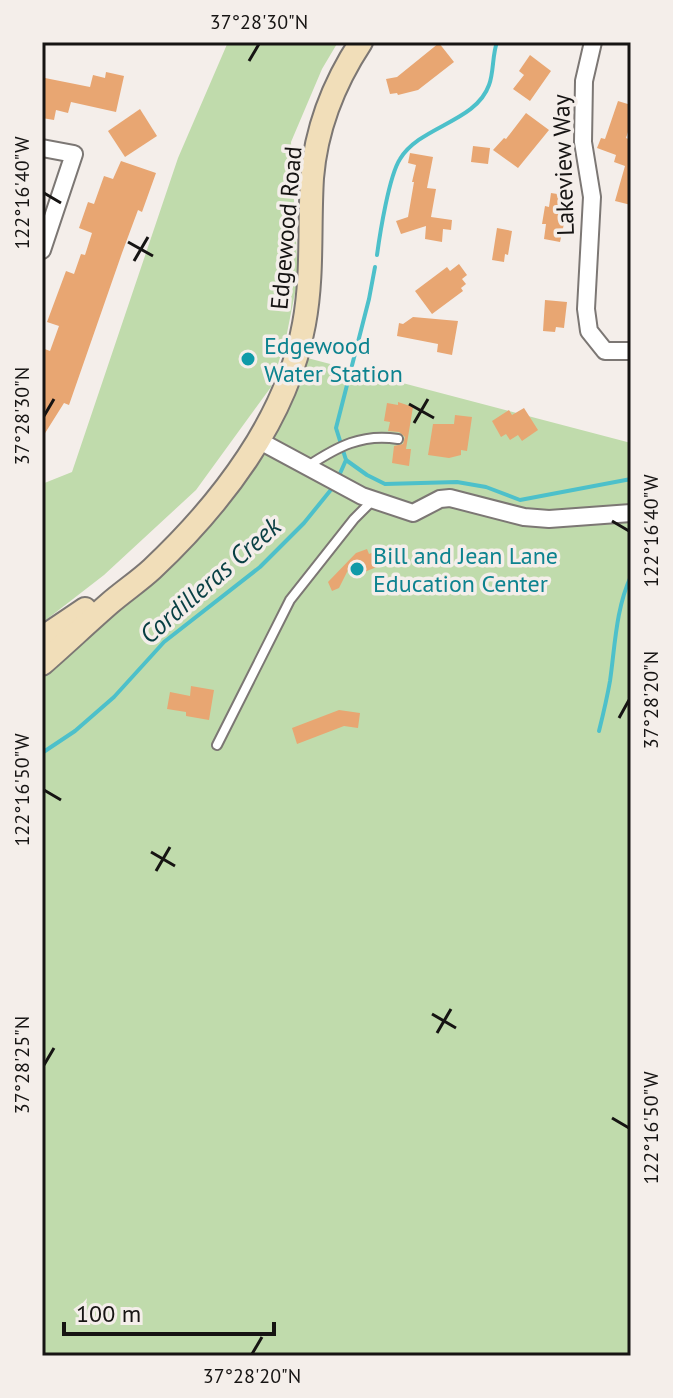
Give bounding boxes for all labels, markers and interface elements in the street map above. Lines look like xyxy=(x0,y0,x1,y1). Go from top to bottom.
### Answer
text: 37°28'30"N xyxy=(210,9,308,35)
street label: Lakeview Way xyxy=(545,94,581,236)
text: 122°16'40"W xyxy=(9,136,35,250)
street label: Edgewood Road xyxy=(263,145,309,311)
place label: Edgewood Water Station xyxy=(264,330,403,389)
marker: Edgewood Water Station xyxy=(239,350,257,368)
text: 37°28'30"N xyxy=(9,367,35,465)
text: 122°16'40"W xyxy=(638,474,664,588)
water label: Cordilleras Creek xyxy=(132,509,289,650)
place label: Bill and Jean Lane Education Center xyxy=(373,540,558,599)
marker: Bill and Jean Lane Education Center xyxy=(348,560,366,578)
text: 37°28'20"N xyxy=(638,651,664,749)
text: 122°16'50"W xyxy=(9,733,35,847)
text: 37°28'25"N xyxy=(9,1016,35,1114)
text: 122°16'50"W xyxy=(638,1071,664,1185)
scale bar xyxy=(64,1286,274,1336)
text: 100 m xyxy=(76,1298,141,1329)
text: 37°28'20"N xyxy=(203,1363,301,1389)

